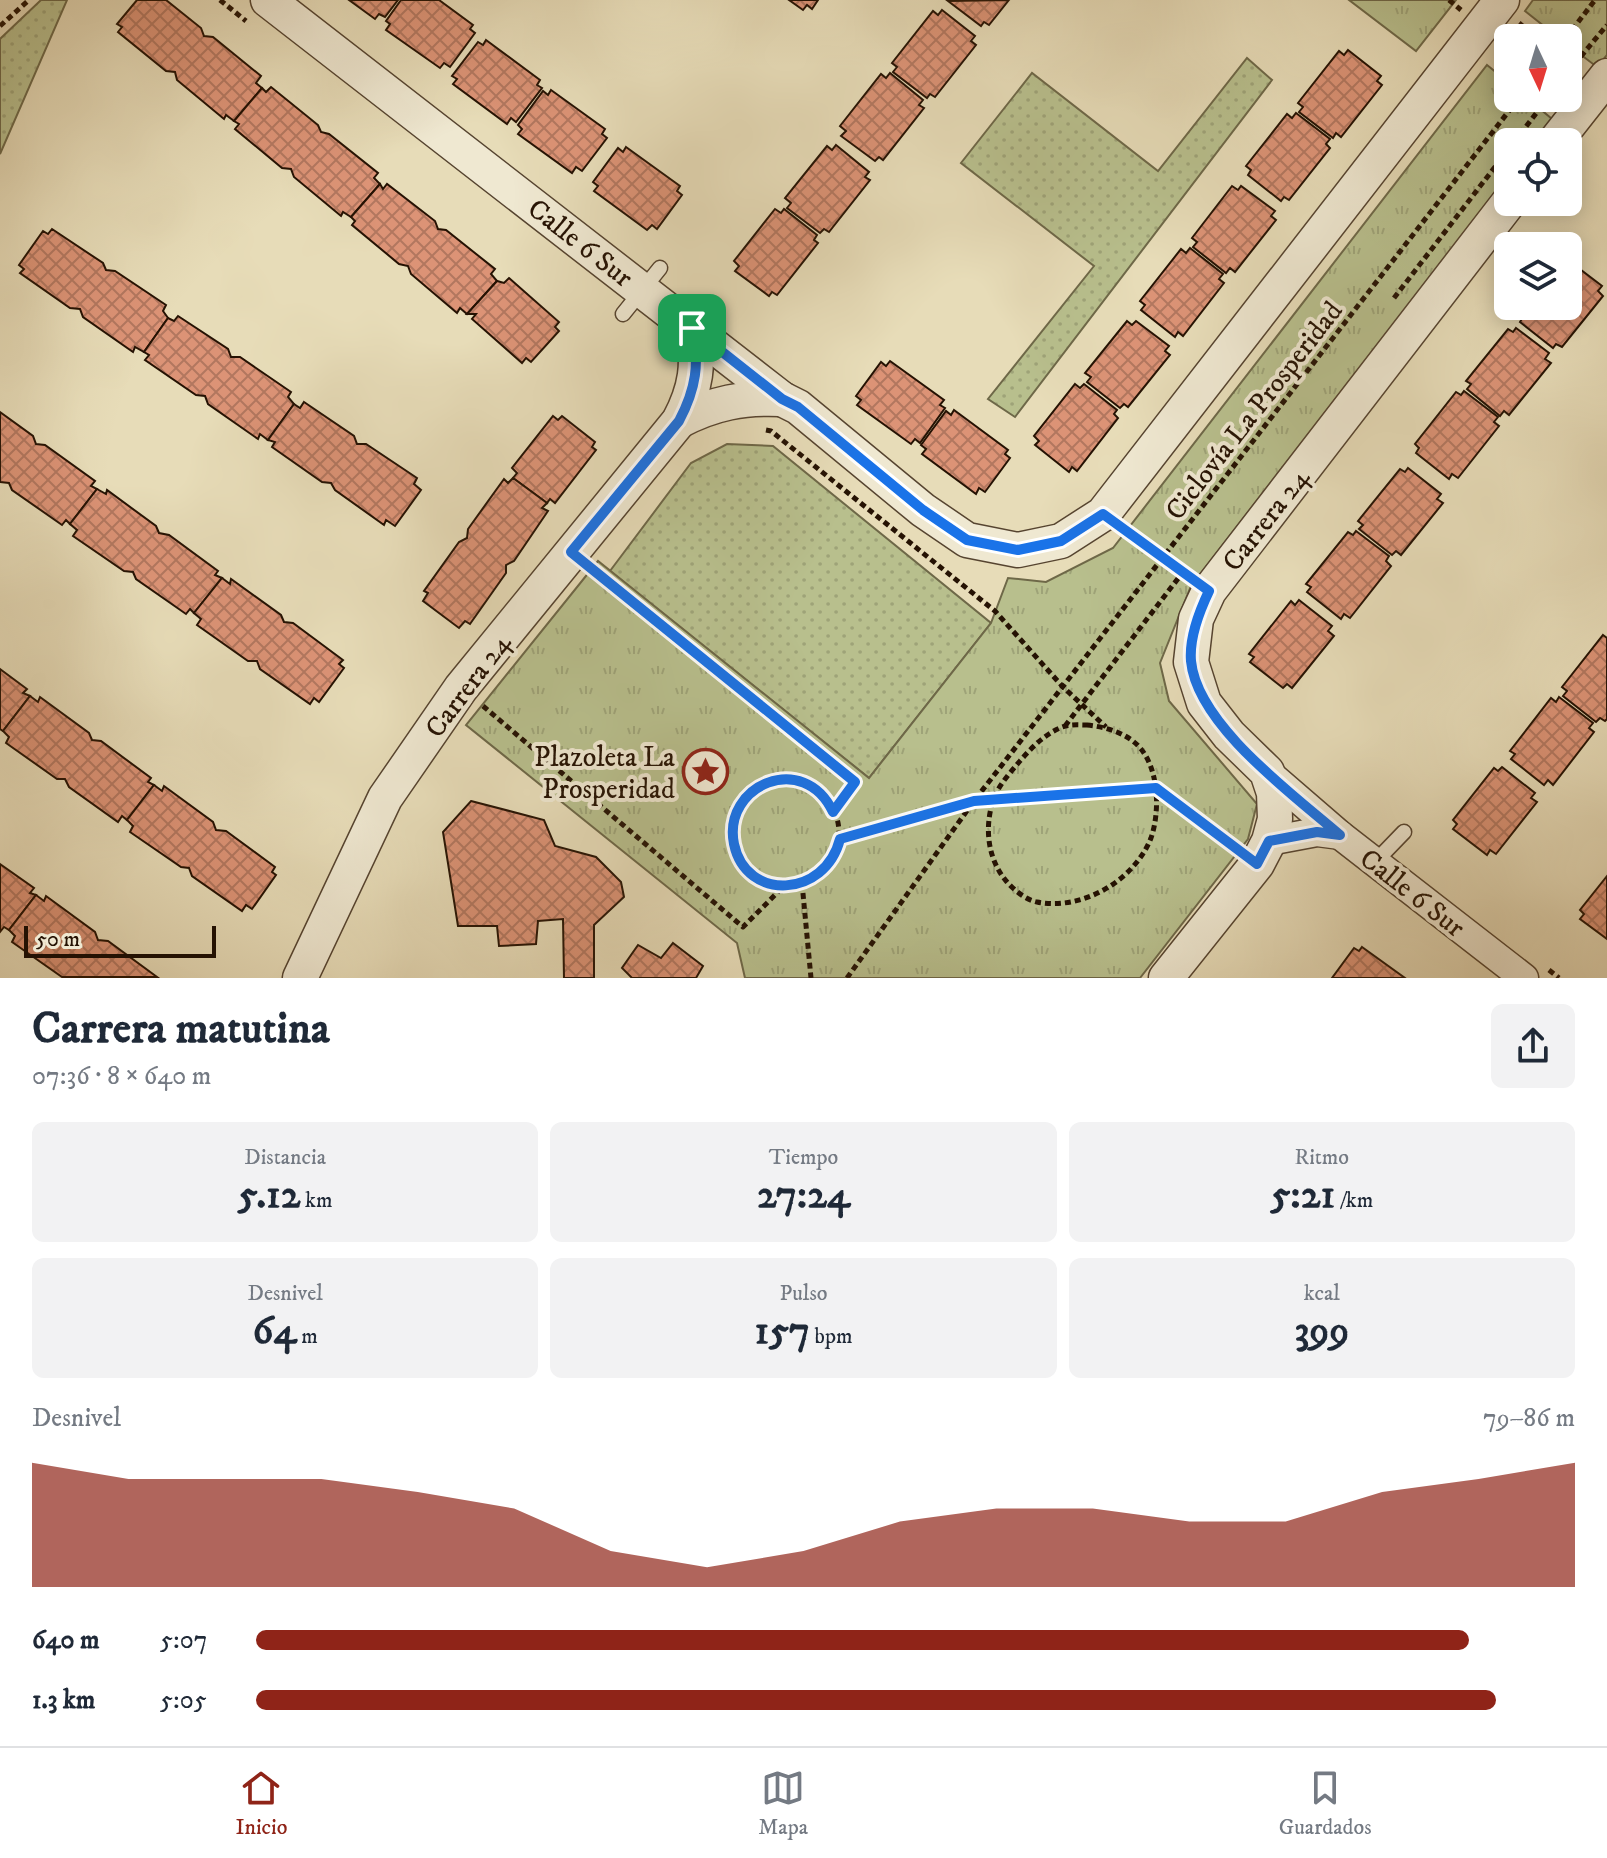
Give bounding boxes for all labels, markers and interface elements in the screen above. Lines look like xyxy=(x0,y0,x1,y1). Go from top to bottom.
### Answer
north arrow xyxy=(1494,24,1582,112)
map controls xyxy=(1494,24,1582,320)
button: locate xyxy=(1494,128,1582,216)
street label: Calle 6 Sur xyxy=(520,191,640,296)
button: layers xyxy=(1494,232,1582,320)
pin xyxy=(658,294,726,362)
street label: Ciclovía La Prosperidad xyxy=(1158,295,1350,527)
icon: arrive xyxy=(670,306,714,350)
street label: Carrera 24 xyxy=(1215,461,1318,578)
street label: Carrera 24 xyxy=(418,626,519,745)
place label: Plazoleta La Prosperidad xyxy=(534,740,675,807)
place icon: Plazoleta La Prosperidad xyxy=(682,748,730,796)
street label: Calle 6 Sur xyxy=(1352,841,1472,946)
scale bar xyxy=(24,922,216,958)
text: 50 m xyxy=(36,926,80,953)
text: Carrera matutina xyxy=(32,1002,330,1057)
button: share xyxy=(1491,1004,1575,1088)
text: 07:36 · 8 × 640 m xyxy=(32,1060,211,1093)
text: Distancia xyxy=(244,1144,326,1171)
text: Tiempo xyxy=(769,1144,838,1171)
text: Ritmo xyxy=(1295,1144,1349,1171)
text: 5.12 xyxy=(238,1171,300,1221)
text: 27:24 xyxy=(757,1171,850,1221)
text: 5:21 xyxy=(1270,1171,1335,1221)
text: km xyxy=(300,1187,332,1214)
text: /km xyxy=(1335,1187,1373,1214)
text: Desnivel xyxy=(247,1280,323,1307)
text: Pulso xyxy=(779,1280,828,1307)
text: kcal xyxy=(1304,1280,1340,1307)
text: 64 xyxy=(253,1307,296,1357)
text: 157 xyxy=(755,1307,810,1357)
text: 399 xyxy=(1294,1307,1349,1357)
text: m xyxy=(296,1323,318,1350)
text: bpm xyxy=(810,1323,852,1350)
text: Desnivel xyxy=(32,1402,121,1435)
text: 79–86 m xyxy=(1483,1402,1575,1435)
text: 640 m xyxy=(32,1624,100,1657)
text: 5:07 xyxy=(160,1624,207,1657)
text: 1.3 km xyxy=(32,1684,95,1717)
text: 5:05 xyxy=(160,1684,207,1717)
tab: Inicio xyxy=(235,1766,287,1841)
tab: Mapa xyxy=(758,1766,808,1841)
tab: Guardados xyxy=(1279,1766,1372,1841)

